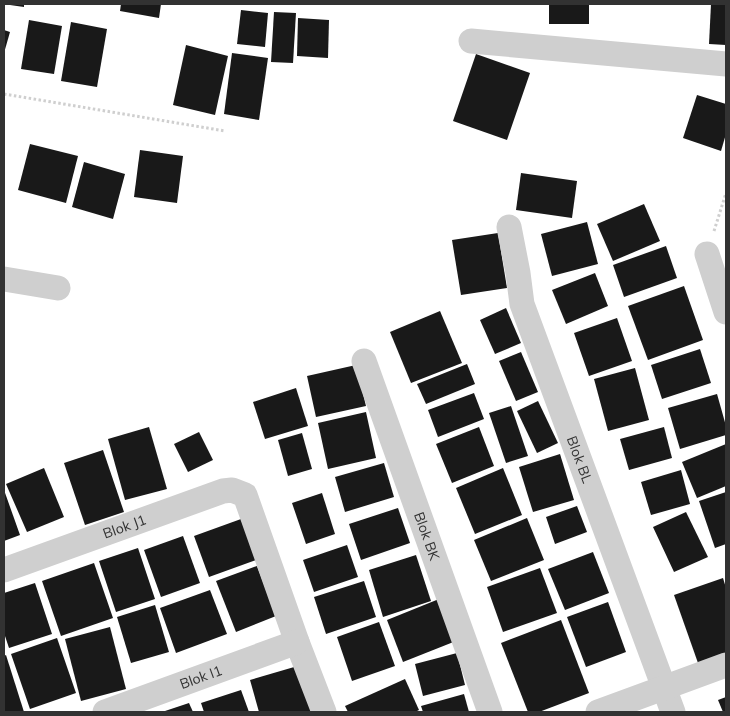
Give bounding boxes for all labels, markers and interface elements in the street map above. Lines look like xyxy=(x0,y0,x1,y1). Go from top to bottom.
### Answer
street label: Blok BL xyxy=(563,433,597,486)
street label: Blok BK xyxy=(410,509,444,564)
street label: Blok J1 xyxy=(100,511,149,543)
street label: Blok I1 xyxy=(177,661,224,693)

